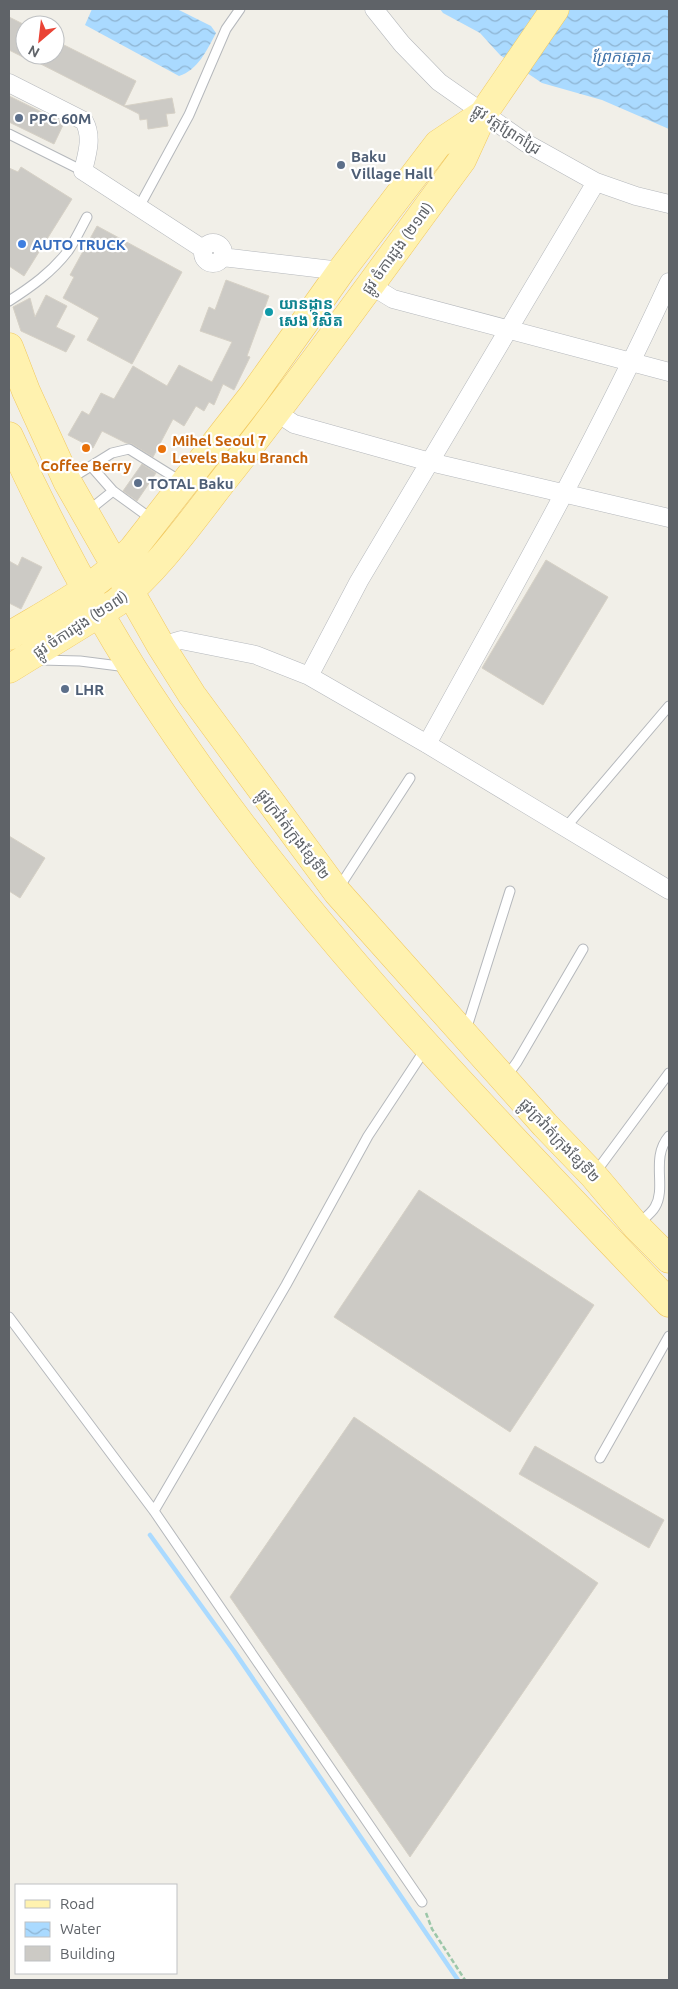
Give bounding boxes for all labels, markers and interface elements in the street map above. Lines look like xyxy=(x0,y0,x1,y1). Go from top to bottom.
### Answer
north arrow xyxy=(15,15,65,65)
text: N xyxy=(26,42,42,61)
water label: ព្រែកត្នោត xyxy=(591,47,651,66)
street label: ផ្លូវ វត្តព្រែកជ្រៃ xyxy=(467,101,544,162)
place label: PPC 60M xyxy=(29,110,91,127)
marker: PPC 60M xyxy=(13,112,25,124)
place label: Baku Village Hall xyxy=(351,148,433,182)
marker: Baku Village Hall xyxy=(335,159,347,171)
street label: ផ្លូវ ចំការដូង (២១៧) xyxy=(358,199,441,301)
place label: AUTO TRUCK xyxy=(32,236,126,253)
marker: AUTO TRUCK xyxy=(16,238,28,250)
place label: យានដ្ឋាន សេង វិសិត xyxy=(279,295,343,329)
marker: យានដ្ឋាន សេង វិសិត xyxy=(263,306,275,318)
place label: Mihel Seoul 7 Levels Baku Branch xyxy=(172,432,308,466)
marker: Coffee Berry xyxy=(80,442,92,454)
marker: Mihel Seoul 7 Levels Baku Branch xyxy=(156,443,168,455)
place label: Coffee Berry xyxy=(41,457,131,474)
place label: TOTAL Baku xyxy=(148,475,234,492)
marker: TOTAL Baku xyxy=(132,477,144,489)
street label: ផ្លូវ ចំការដូង (២១៧) xyxy=(29,587,134,666)
place label: LHR xyxy=(75,681,104,698)
marker: LHR xyxy=(59,683,71,695)
street label: ផ្លូវក្រវ៉ាត់ក្រុងខ្សែទី២ xyxy=(250,785,334,886)
street label: ផ្លូវក្រវ៉ាត់ក្រុងខ្សែទី២ xyxy=(513,1094,604,1189)
legend xyxy=(15,1884,178,1974)
text: Road xyxy=(60,1895,95,1912)
text: Water xyxy=(60,1920,101,1937)
text: Building xyxy=(60,1945,115,1962)

